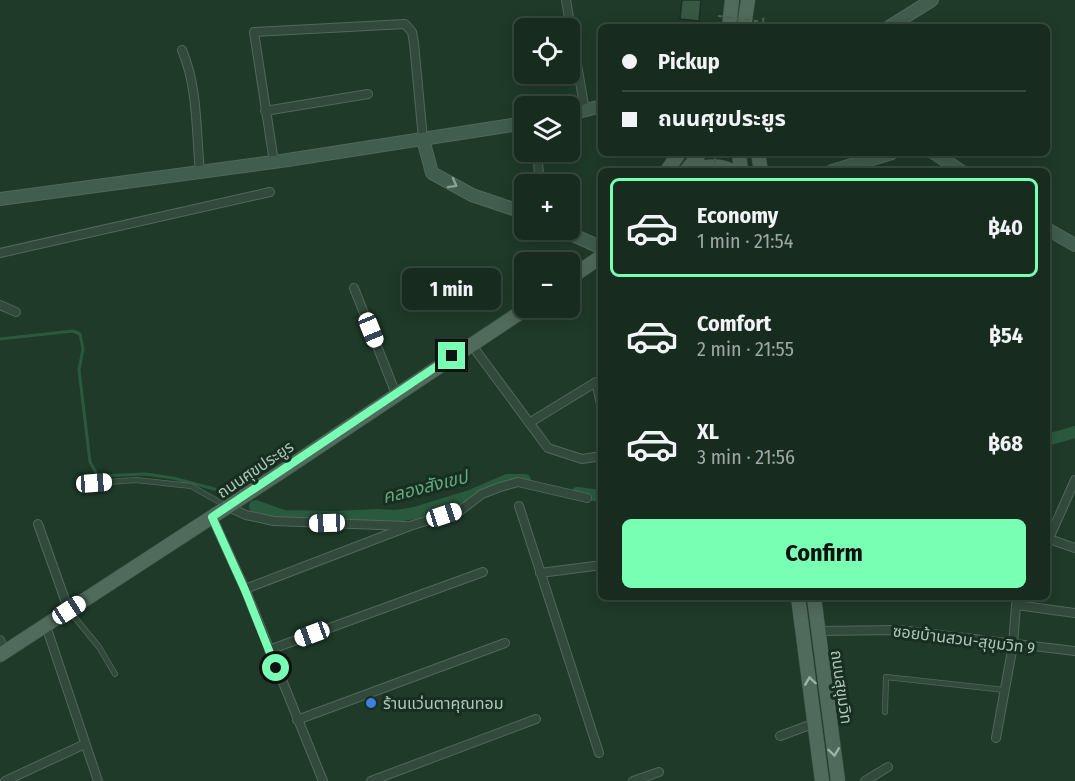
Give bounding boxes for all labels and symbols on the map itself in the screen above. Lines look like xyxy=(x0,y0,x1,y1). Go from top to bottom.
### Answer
one-way arrow xyxy=(447,177,457,188)
callout: 1 min xyxy=(402,269,502,311)
car xyxy=(356,310,386,350)
route end xyxy=(438,342,465,369)
street label: ถนนศุขประยูร xyxy=(213,437,297,502)
water label: คลองสังเขป xyxy=(380,465,472,508)
car xyxy=(75,473,113,493)
car xyxy=(424,501,464,529)
car xyxy=(309,513,345,533)
car xyxy=(49,593,89,627)
car xyxy=(292,619,332,649)
street label: ซอยบ้านสวน-สุขุมวิท 9 xyxy=(892,621,1036,658)
street label: ถนนสุขุมวิท xyxy=(827,649,856,725)
route start xyxy=(262,654,289,681)
one-way arrow xyxy=(804,677,816,686)
place label: ร้านแว่นตาคุณทอม xyxy=(383,694,504,713)
marker: ร้านแว่นตาคุณทอม xyxy=(364,696,378,710)
one-way arrow xyxy=(828,747,840,756)

